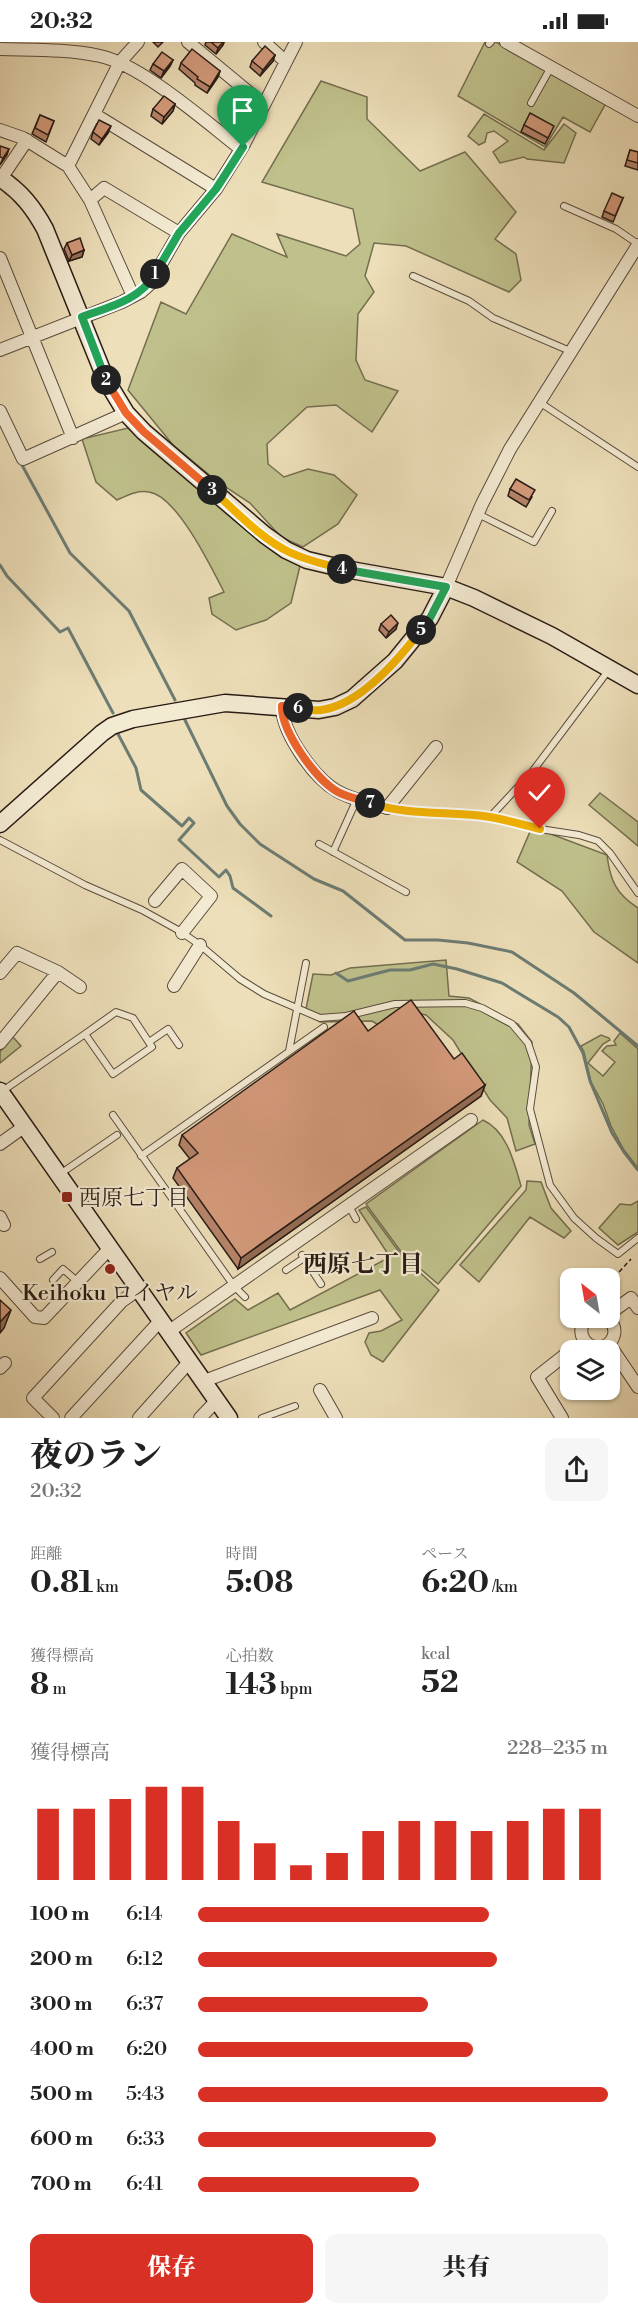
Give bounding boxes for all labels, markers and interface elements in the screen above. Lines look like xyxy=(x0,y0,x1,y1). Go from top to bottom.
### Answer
text: 20:32 xyxy=(30,8,93,35)
pin xyxy=(217,85,268,147)
icon: arrive xyxy=(226,94,259,127)
pin: 1 xyxy=(140,259,170,289)
text: 1 xyxy=(151,264,159,284)
pin: 2 xyxy=(91,365,121,395)
text: 2 xyxy=(101,370,111,390)
pin: 3 xyxy=(197,475,227,505)
text: 3 xyxy=(207,480,217,500)
pin: 4 xyxy=(327,554,357,584)
text: 4 xyxy=(337,559,347,579)
pin: 5 xyxy=(406,615,436,645)
text: 5 xyxy=(416,620,426,640)
pin: 6 xyxy=(283,693,313,723)
text: 6 xyxy=(293,698,303,718)
pin xyxy=(514,767,565,829)
icon: check xyxy=(523,776,556,809)
pin: 7 xyxy=(355,788,385,818)
text: 7 xyxy=(365,793,375,813)
place label: 西原七丁目 xyxy=(79,1185,189,1212)
marker: 西原七丁目 xyxy=(60,1190,74,1204)
district label: 西原七丁目 xyxy=(303,1250,423,1280)
marker: Keihoku ロイヤル xyxy=(103,1262,117,1276)
north arrow xyxy=(560,1268,620,1328)
map controls xyxy=(560,1268,620,1400)
place label: Keihoku ロイヤル xyxy=(22,1280,198,1307)
button: layers xyxy=(560,1340,620,1400)
text: 夜のラン xyxy=(30,1436,162,1477)
button: share xyxy=(545,1438,608,1501)
text: 20:32 xyxy=(30,1479,82,1504)
text: 距離 xyxy=(30,1544,62,1564)
text: 時間 xyxy=(226,1544,258,1564)
text: ペース xyxy=(421,1544,469,1564)
text: 0.81 xyxy=(30,1564,93,1602)
text: 5:08 xyxy=(226,1564,293,1602)
text: 6:20 xyxy=(421,1564,489,1602)
text: km xyxy=(93,1577,119,1597)
text: /km xyxy=(489,1577,518,1597)
text: kcal xyxy=(421,1644,450,1664)
text: 獲得標高 xyxy=(30,1646,94,1666)
text: 心拍数 xyxy=(226,1646,274,1666)
text: 52 xyxy=(421,1664,459,1702)
text: 8 xyxy=(30,1666,49,1704)
text: 143 xyxy=(226,1666,277,1704)
text: m xyxy=(49,1679,66,1699)
text: bpm xyxy=(277,1679,313,1699)
text: 228–235 m xyxy=(507,1736,608,1761)
text: 獲得標高 xyxy=(30,1741,110,1766)
text: 100 m xyxy=(30,1902,89,1927)
text: 6:14 xyxy=(126,1902,162,1927)
text: 200 m xyxy=(30,1947,93,1972)
text: 6:12 xyxy=(126,1947,163,1972)
text: 300 m xyxy=(30,1992,93,2017)
text: 6:37 xyxy=(126,1992,163,2017)
text: 400 m xyxy=(30,2037,94,2062)
text: 6:20 xyxy=(126,2037,167,2062)
text: 500 m xyxy=(30,2082,93,2107)
text: 5:43 xyxy=(126,2082,164,2107)
text: 600 m xyxy=(30,2127,93,2152)
text: 6:33 xyxy=(126,2127,165,2152)
text: 700 m xyxy=(30,2172,92,2197)
text: 6:41 xyxy=(126,2172,163,2197)
button: 保存 xyxy=(30,2234,313,2303)
button: 共有 xyxy=(325,2234,608,2303)

